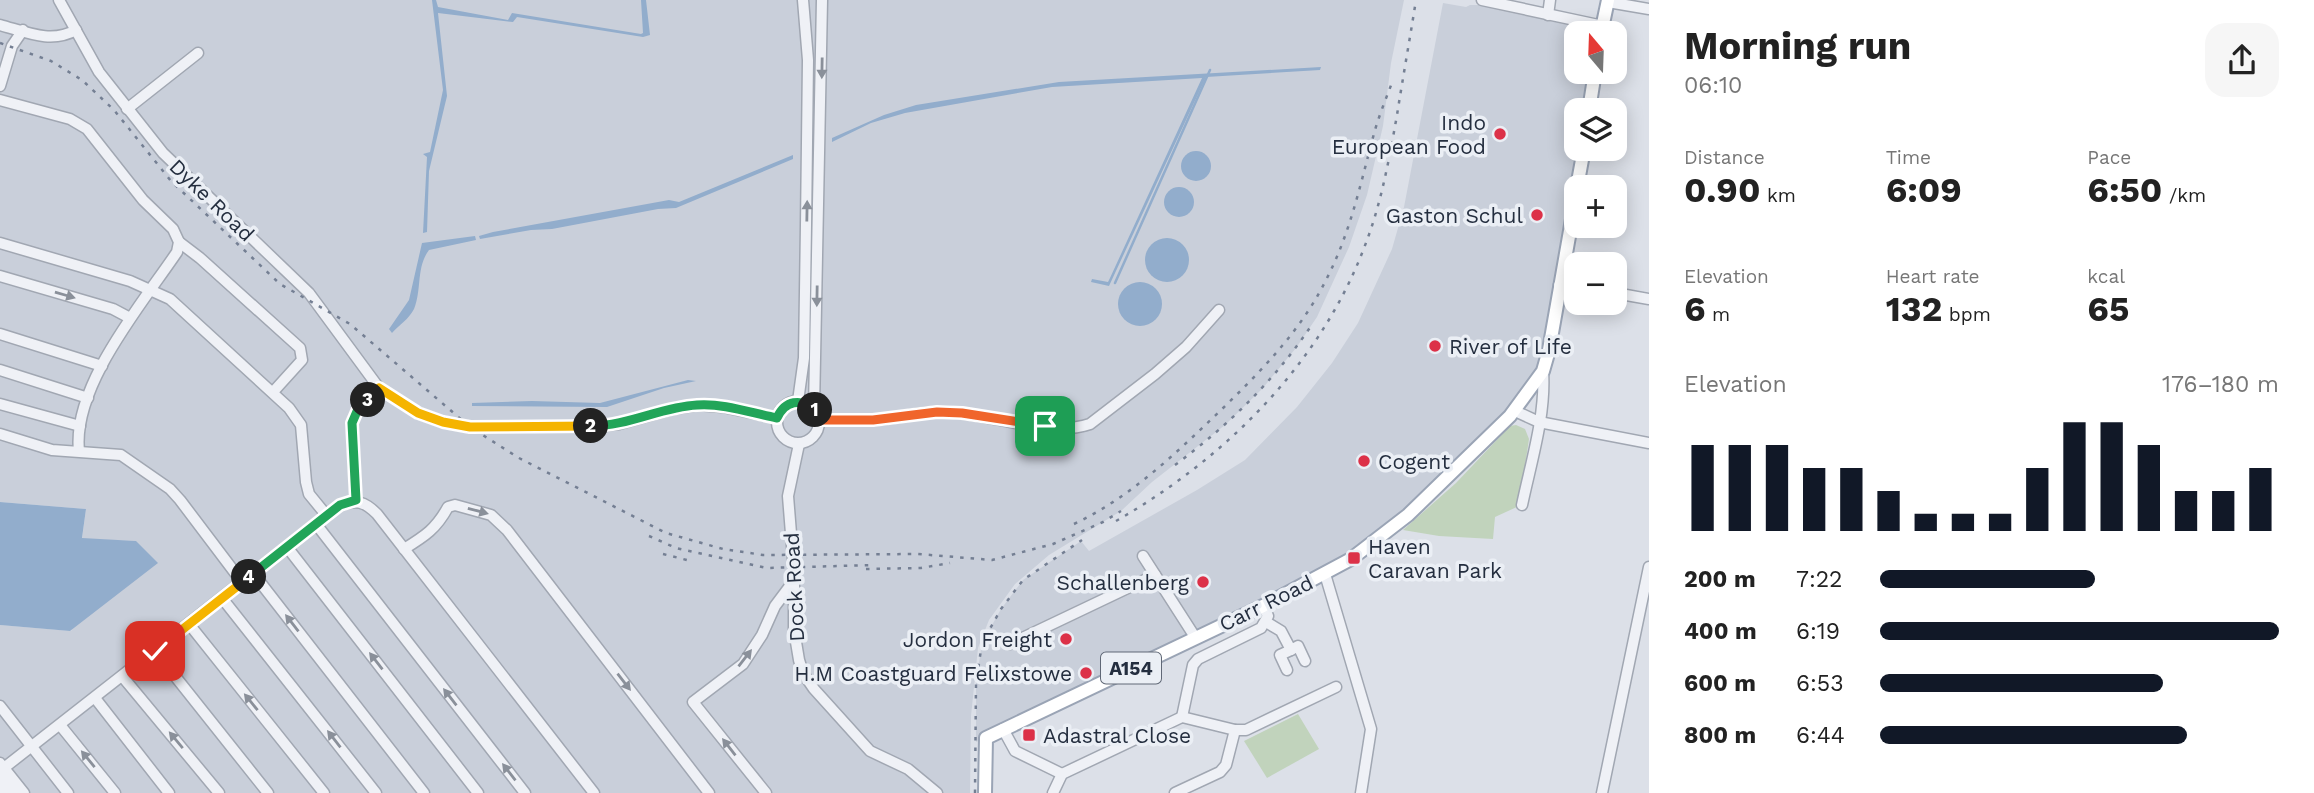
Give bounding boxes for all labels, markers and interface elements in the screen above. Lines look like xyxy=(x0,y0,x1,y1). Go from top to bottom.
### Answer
north arrow xyxy=(1564,21,1628,84)
map controls xyxy=(1564,21,1627,315)
button: share xyxy=(2205,23,2279,97)
text: Morning run xyxy=(1684,24,1911,68)
one-way arrow xyxy=(816,57,827,79)
text: 06:10 xyxy=(1684,72,1742,99)
button: layers xyxy=(1564,98,1627,161)
place label: Indo European Food xyxy=(1332,110,1486,159)
marker: Indo European Food xyxy=(1492,126,1508,142)
text: Distance xyxy=(1684,146,1765,169)
text: Time xyxy=(1886,146,1931,169)
text: Pace xyxy=(2087,146,2131,169)
street label: Dyke Road xyxy=(164,154,260,246)
text: 0.90 xyxy=(1684,169,1760,211)
text: 6:09 xyxy=(1886,169,1962,211)
text: 6:50 xyxy=(2087,169,2162,211)
button: + xyxy=(1564,175,1627,238)
text: km xyxy=(1760,184,1796,207)
text: /km xyxy=(2162,184,2206,207)
one-way arrow xyxy=(801,200,812,222)
place label: Gaston Schul xyxy=(1386,203,1524,228)
marker: Gaston Schul xyxy=(1529,207,1545,223)
button: − xyxy=(1564,252,1627,315)
text: Elevation xyxy=(1684,265,1769,288)
text: Heart rate xyxy=(1886,265,1980,288)
text: kcal xyxy=(2087,265,2125,288)
one-way arrow xyxy=(811,285,823,307)
text: 6 xyxy=(1684,288,1706,330)
text: 132 xyxy=(1886,288,1942,330)
text: 65 xyxy=(2087,288,2129,330)
one-way arrow xyxy=(55,291,76,301)
text: m xyxy=(1706,303,1730,326)
text: bpm xyxy=(1942,303,1991,326)
place label: River of Life xyxy=(1449,334,1572,359)
marker: River of Life xyxy=(1427,338,1443,354)
text: Elevation xyxy=(1684,371,1787,398)
text: 176–180 m xyxy=(2162,371,2279,398)
pin: 3 xyxy=(350,382,386,418)
text: 3 xyxy=(362,388,373,411)
pin: 1 xyxy=(798,392,832,428)
pin xyxy=(1015,396,1075,456)
text: 1 xyxy=(810,398,819,421)
icon: arrive xyxy=(1026,407,1064,445)
pin: 2 xyxy=(574,408,608,444)
text: 2 xyxy=(585,414,596,437)
place label: Cogent xyxy=(1378,449,1450,474)
marker: Cogent xyxy=(1356,453,1372,469)
one-way arrow xyxy=(467,506,489,517)
street label: Dock Road xyxy=(779,532,809,642)
place label: Haven Caravan Park xyxy=(1368,534,1502,583)
marker: Haven Caravan Park xyxy=(1346,550,1362,566)
pin: 4 xyxy=(232,560,266,594)
text: 4 xyxy=(242,565,255,588)
text: 200 m xyxy=(1684,566,1756,593)
text: 7:22 xyxy=(1796,566,1843,593)
place label: Schallenberg xyxy=(1056,570,1190,595)
street label: Carr Road xyxy=(1215,570,1317,636)
marker: Schallenberg xyxy=(1195,574,1211,590)
one-way arrow xyxy=(285,614,299,632)
text: 400 m xyxy=(1684,618,1757,645)
text: 6:19 xyxy=(1796,618,1840,645)
pin xyxy=(125,621,185,681)
place label: Jordon Freight xyxy=(903,627,1052,652)
marker: Jordon Freight xyxy=(1058,631,1074,647)
icon: check xyxy=(136,632,174,670)
one-way arrow xyxy=(738,650,753,668)
road number: A154 xyxy=(1101,652,1161,684)
one-way arrow xyxy=(368,653,383,671)
place label: H.M Coastguard Felixstowe xyxy=(794,661,1072,686)
marker: H.M Coastguard Felixstowe xyxy=(1078,665,1094,681)
text: 600 m xyxy=(1684,670,1756,697)
text: 6:53 xyxy=(1796,670,1844,697)
one-way arrow xyxy=(616,673,630,691)
one-way arrow xyxy=(443,688,458,706)
one-way arrow xyxy=(243,693,258,711)
text: 800 m xyxy=(1684,722,1756,749)
text: 6:44 xyxy=(1796,722,1845,749)
place label: Adastral Close xyxy=(1043,723,1191,748)
marker: Adastral Close xyxy=(1021,727,1037,743)
one-way arrow xyxy=(326,731,341,749)
one-way arrow xyxy=(168,732,183,750)
one-way arrow xyxy=(722,739,737,757)
one-way arrow xyxy=(80,751,95,769)
one-way arrow xyxy=(501,763,516,781)

